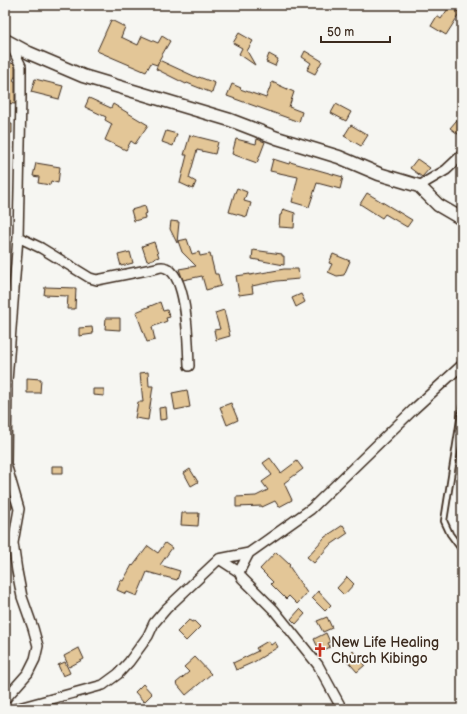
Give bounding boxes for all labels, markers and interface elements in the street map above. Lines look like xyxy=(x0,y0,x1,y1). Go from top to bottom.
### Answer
scale bar xyxy=(321,18,390,44)
text: 50 m xyxy=(327,25,354,40)
place label: New Life Healing Church Kibingo xyxy=(331,634,439,667)
church icon: New Life Healing Church Kibingo xyxy=(312,642,328,658)

